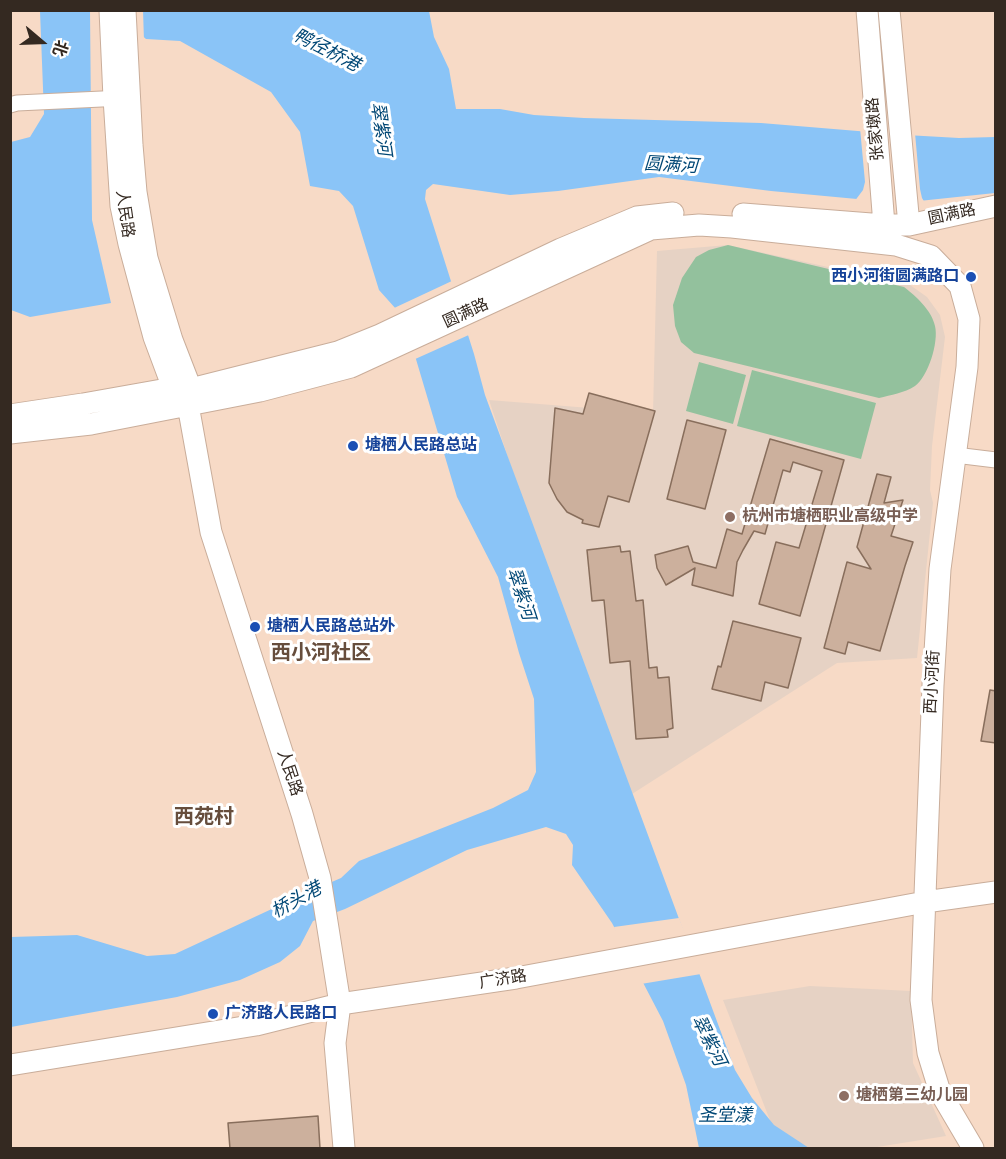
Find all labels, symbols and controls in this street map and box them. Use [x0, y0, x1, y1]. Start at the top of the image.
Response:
north arrow [12, 12, 72, 72]
water label: 鸭径桥港 [289, 25, 363, 77]
text: 北 [48, 37, 71, 59]
street label: 张家墩路 [864, 96, 888, 162]
water label: 翠紫河 [366, 101, 394, 157]
water label: 圆满河 [643, 154, 699, 178]
street label: 人民路 [111, 189, 137, 239]
street label: 圆满路 [927, 201, 977, 229]
place label: 西小河街圆满路口 [831, 267, 959, 287]
marker: 西小河街圆满路口 [964, 270, 978, 284]
street label: 圆满路 [440, 295, 492, 333]
place label: 塘栖人民路总站 [365, 436, 477, 456]
marker: 塘栖人民路总站 [346, 439, 360, 453]
place label: 杭州市塘栖职业高级中学 [742, 507, 918, 527]
marker: 杭州市塘栖职业高级中学 [723, 510, 737, 524]
water label: 翠紫河 [501, 565, 539, 623]
place label: 塘栖人民路总站外 [267, 617, 395, 637]
marker: 塘栖人民路总站外 [248, 620, 262, 634]
district label: 西小河社区 [271, 642, 371, 666]
street label: 西小河街 [922, 650, 944, 714]
street label: 人民路 [272, 747, 306, 799]
district label: 西苑村 [174, 806, 234, 830]
water label: 桥头港 [268, 878, 326, 924]
street label: 广济路 [478, 967, 528, 993]
place label: 广济路人民路口 [225, 1004, 337, 1024]
marker: 广济路人民路口 [206, 1007, 220, 1021]
water label: 翠紫河 [686, 1012, 730, 1070]
place label: 塘栖第三幼儿园 [856, 1086, 968, 1106]
marker: 塘栖第三幼儿园 [837, 1089, 851, 1103]
water label: 圣堂漾 [698, 1105, 752, 1127]

